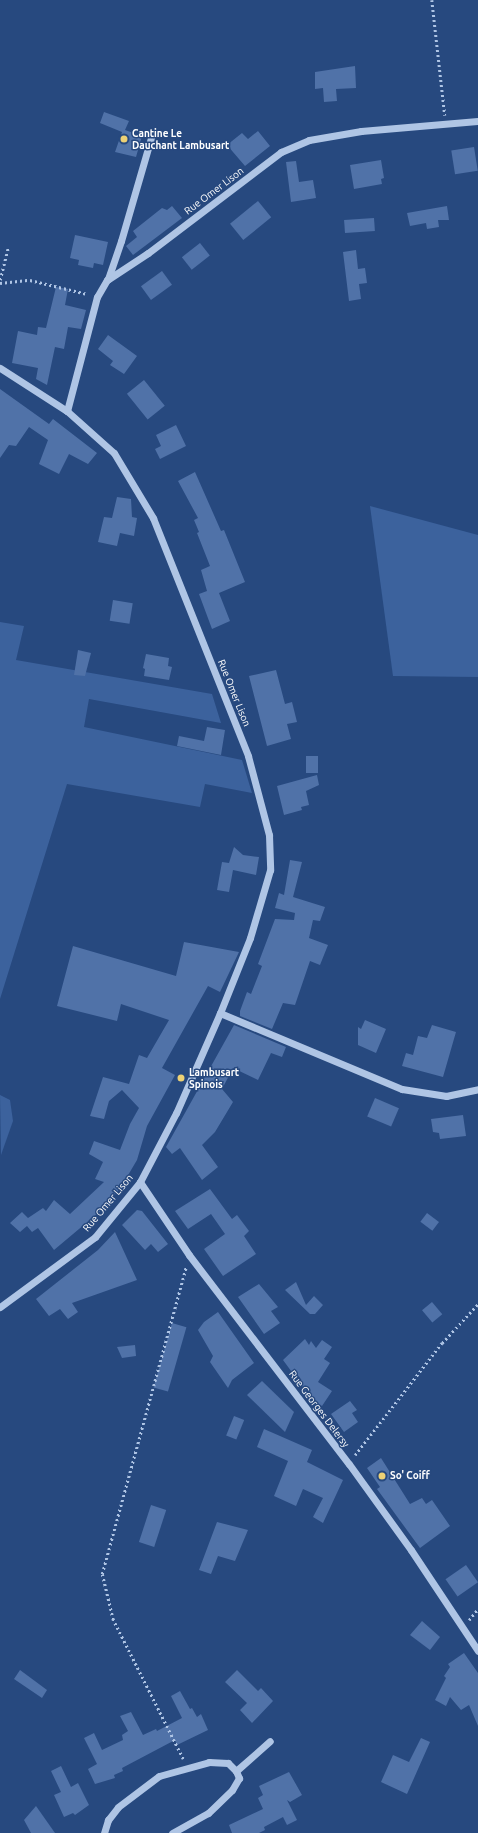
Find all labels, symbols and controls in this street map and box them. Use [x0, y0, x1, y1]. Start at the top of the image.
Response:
place label: Cantine Le Dauchant Lambusart [132, 127, 229, 150]
marker: Cantine Le Dauchant Lambusart [119, 134, 129, 144]
street label: Rue Omer Lison [182, 165, 246, 217]
street label: Rue Omer Lison [215, 658, 253, 728]
place label: Lambusart Spinois [189, 1066, 239, 1090]
marker: Lambusart Spinois [176, 1073, 186, 1083]
street label: Rue Omer Lison [81, 1172, 135, 1234]
street label: Rue Georges Delersy [286, 1368, 352, 1450]
place label: So' Coiff [390, 1470, 430, 1482]
marker: So' Coiff [377, 1471, 387, 1481]

